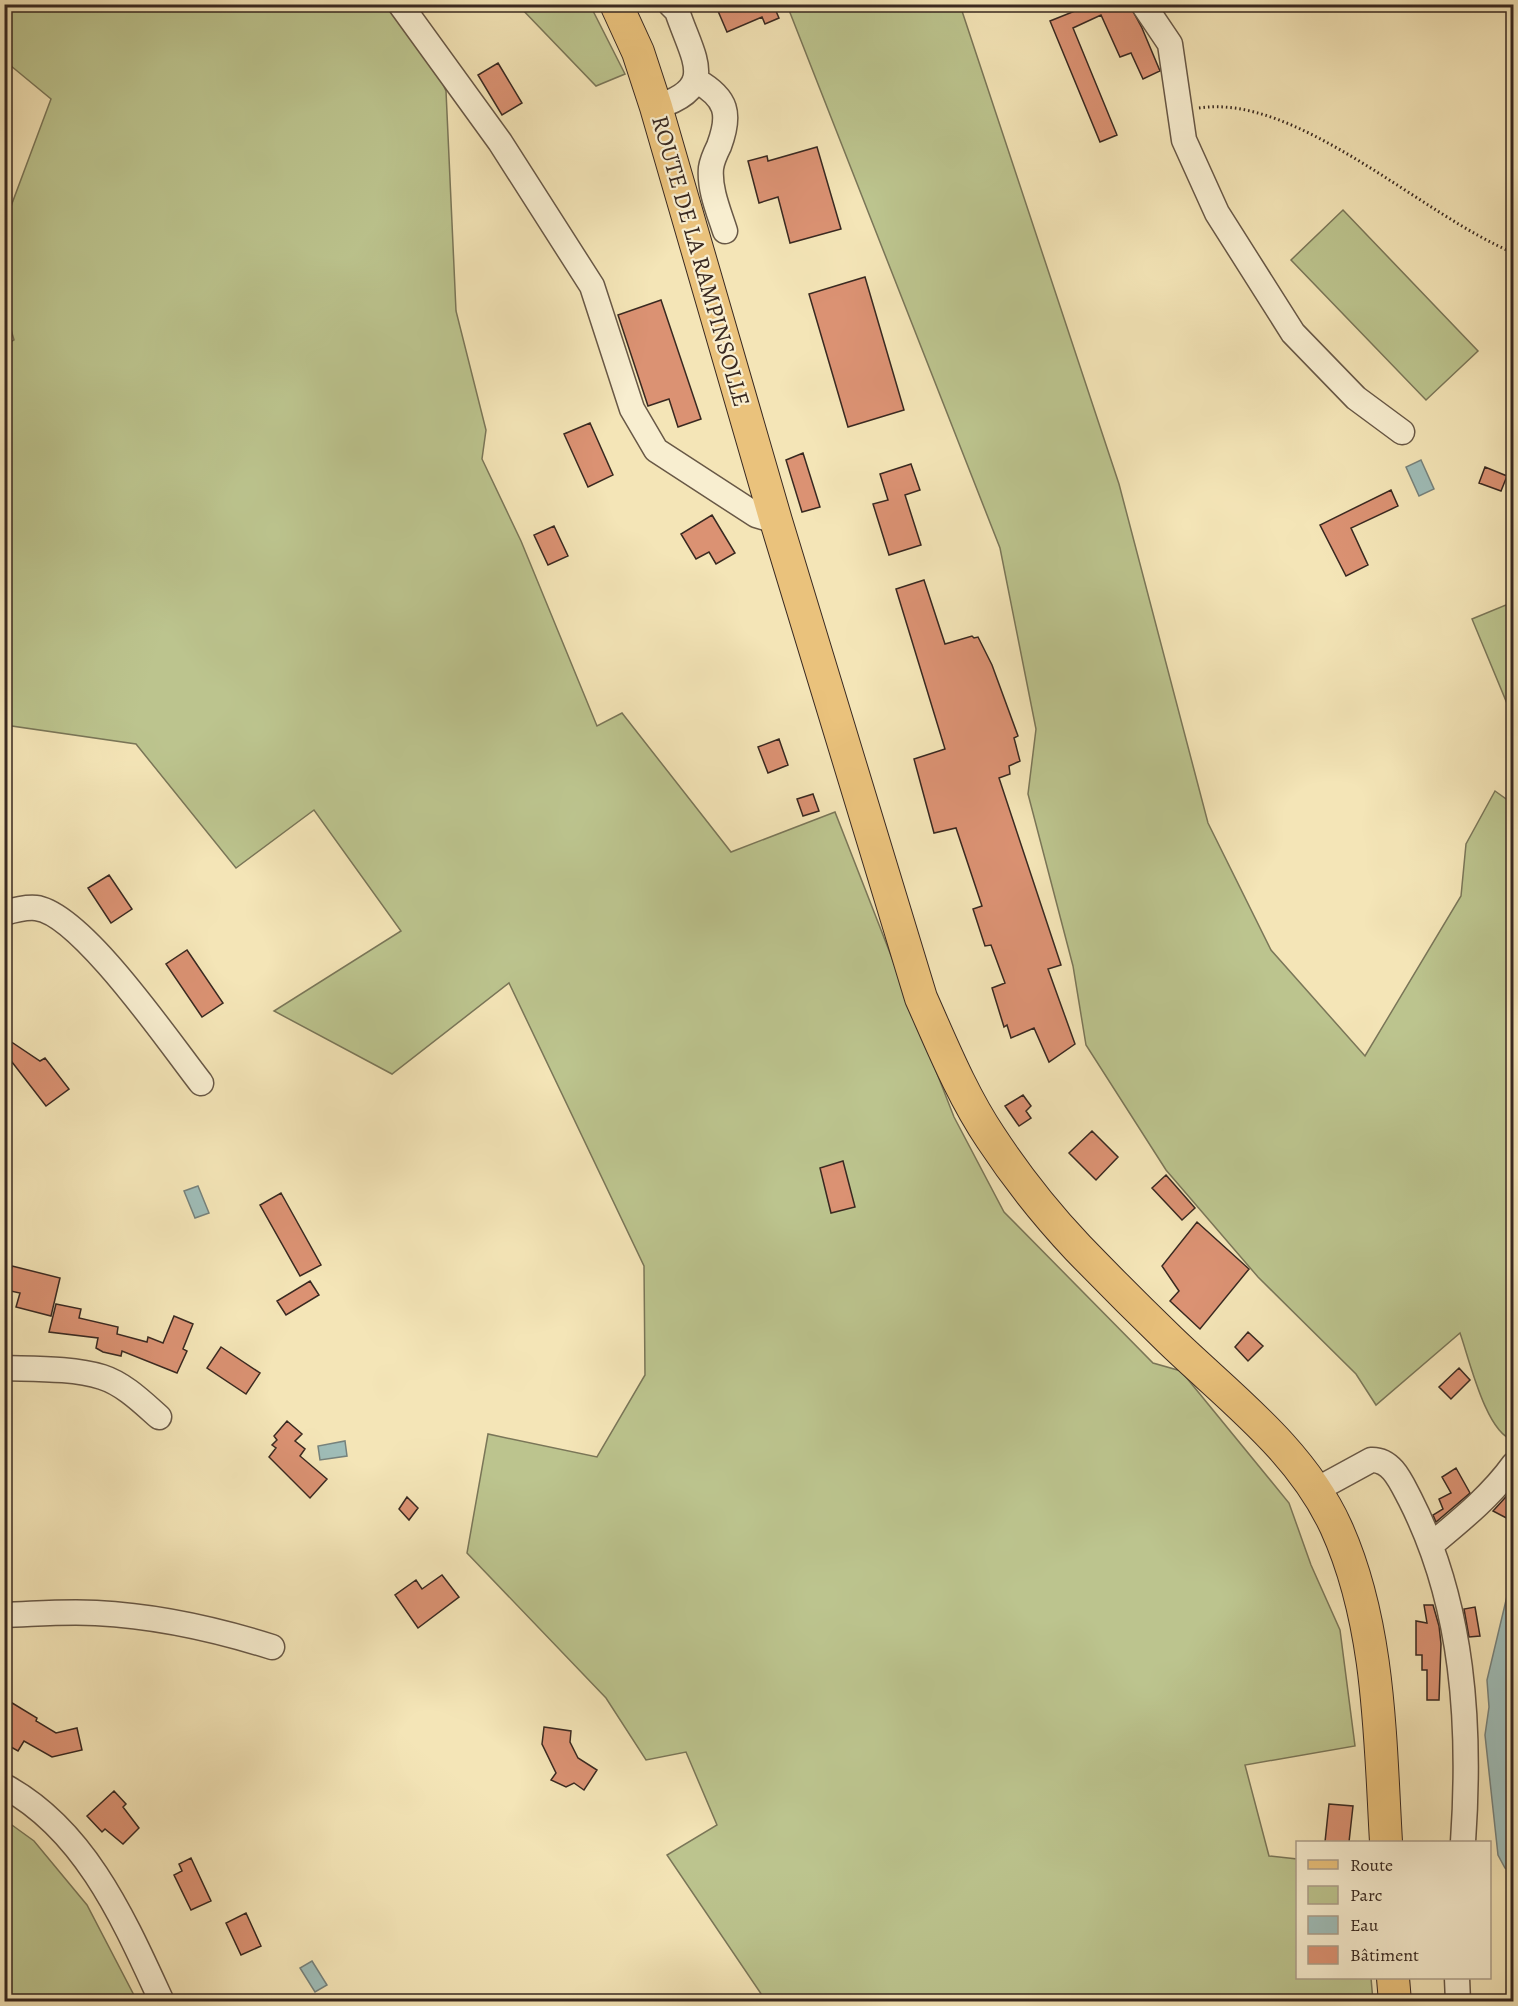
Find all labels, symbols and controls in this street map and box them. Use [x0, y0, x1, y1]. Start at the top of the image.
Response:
street label: ROUTE DE LA RAMPINSOLLE [644, 112, 758, 410]
legend [1296, 1841, 1491, 1979]
text: Route [1350, 1853, 1393, 1877]
text: Parc [1350, 1883, 1382, 1907]
text: Eau [1350, 1913, 1379, 1937]
text: Bâtiment [1350, 1943, 1419, 1967]

